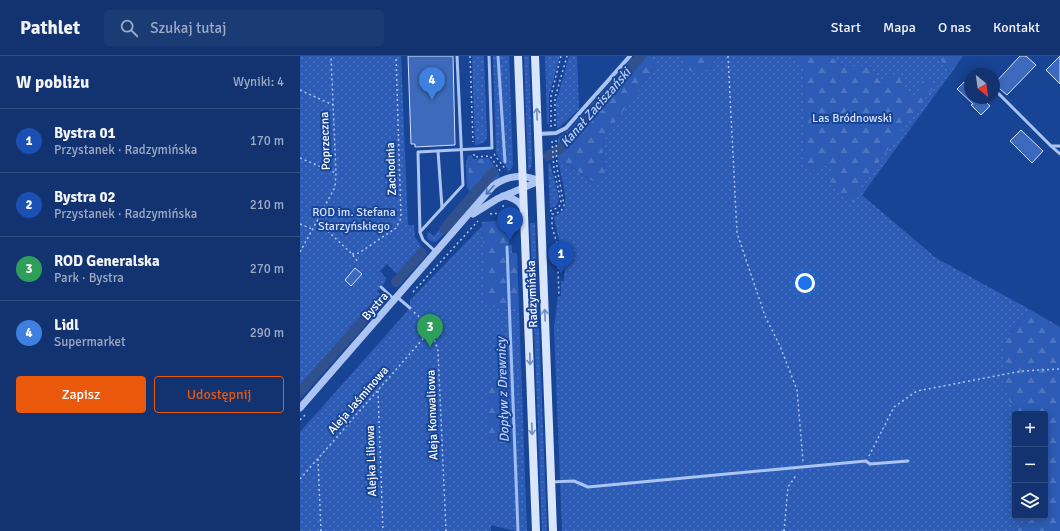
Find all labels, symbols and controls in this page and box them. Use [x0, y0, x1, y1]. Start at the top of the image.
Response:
search box [104, 10, 384, 46]
text: Pathlet [20, 16, 80, 40]
icon: search [118, 17, 140, 39]
text: Szukaj tutaj [150, 19, 226, 37]
text: Start [831, 19, 861, 36]
text: Mapa [883, 19, 916, 36]
text: O nas [938, 19, 971, 36]
text: Kontakt [993, 19, 1040, 36]
water label: Kanał Zaciszański [557, 64, 635, 150]
pin: 4 [419, 67, 445, 100]
north arrow [964, 68, 1000, 104]
text: W pobliżu [16, 72, 89, 93]
text: Wyniki: 4 [233, 74, 284, 90]
one-way arrow [533, 108, 541, 121]
park label: Las Bródnowski [812, 111, 892, 126]
street label: Poprzeczna [317, 112, 334, 170]
text: Bystra 01 [54, 124, 116, 142]
text: 1 [25, 133, 33, 149]
text: 170 m [250, 133, 284, 149]
text: Przystanek · Radzymińska [54, 142, 197, 158]
street label: Zachodnia [383, 142, 400, 196]
one-way arrow [485, 185, 495, 195]
text: Bystra 02 [54, 188, 116, 206]
text: 2 [25, 197, 33, 213]
text: 210 m [250, 197, 284, 213]
park label: ROD im. Stefana Starzyńskiego [312, 205, 396, 234]
text: Przystanek · Radzymińska [54, 206, 197, 222]
pin: 2 [497, 207, 523, 240]
pin: 1 [548, 241, 574, 274]
text: ROD Generalska [54, 252, 160, 270]
street label: Radzymińska [524, 260, 541, 328]
text: 3 [25, 261, 33, 277]
text: 270 m [250, 261, 284, 277]
text: Park · Bystra [54, 270, 124, 286]
your location [795, 273, 815, 293]
street label: Bystra [359, 289, 392, 324]
one-way arrow [541, 309, 549, 322]
pin: 3 [417, 314, 443, 347]
text: Lidl [54, 316, 79, 334]
text: 4 [25, 325, 33, 341]
text: 290 m [250, 325, 284, 341]
text: Supermarket [54, 334, 126, 350]
water label: Dopływ z Drewnicy [493, 335, 513, 443]
one-way arrow [526, 352, 534, 365]
street label: Aleja Jaśminowa [325, 363, 392, 437]
street label: Aleja Konwaliowa [423, 370, 442, 460]
button: Zapisz [16, 376, 146, 413]
button: Udostępnij [154, 376, 284, 413]
map controls [1012, 411, 1048, 519]
button: + [1012, 411, 1048, 447]
one-way arrow [529, 422, 536, 435]
street label: Alejka Liliowa [363, 425, 380, 497]
button: − [1012, 447, 1048, 483]
button: layers [1012, 483, 1048, 519]

